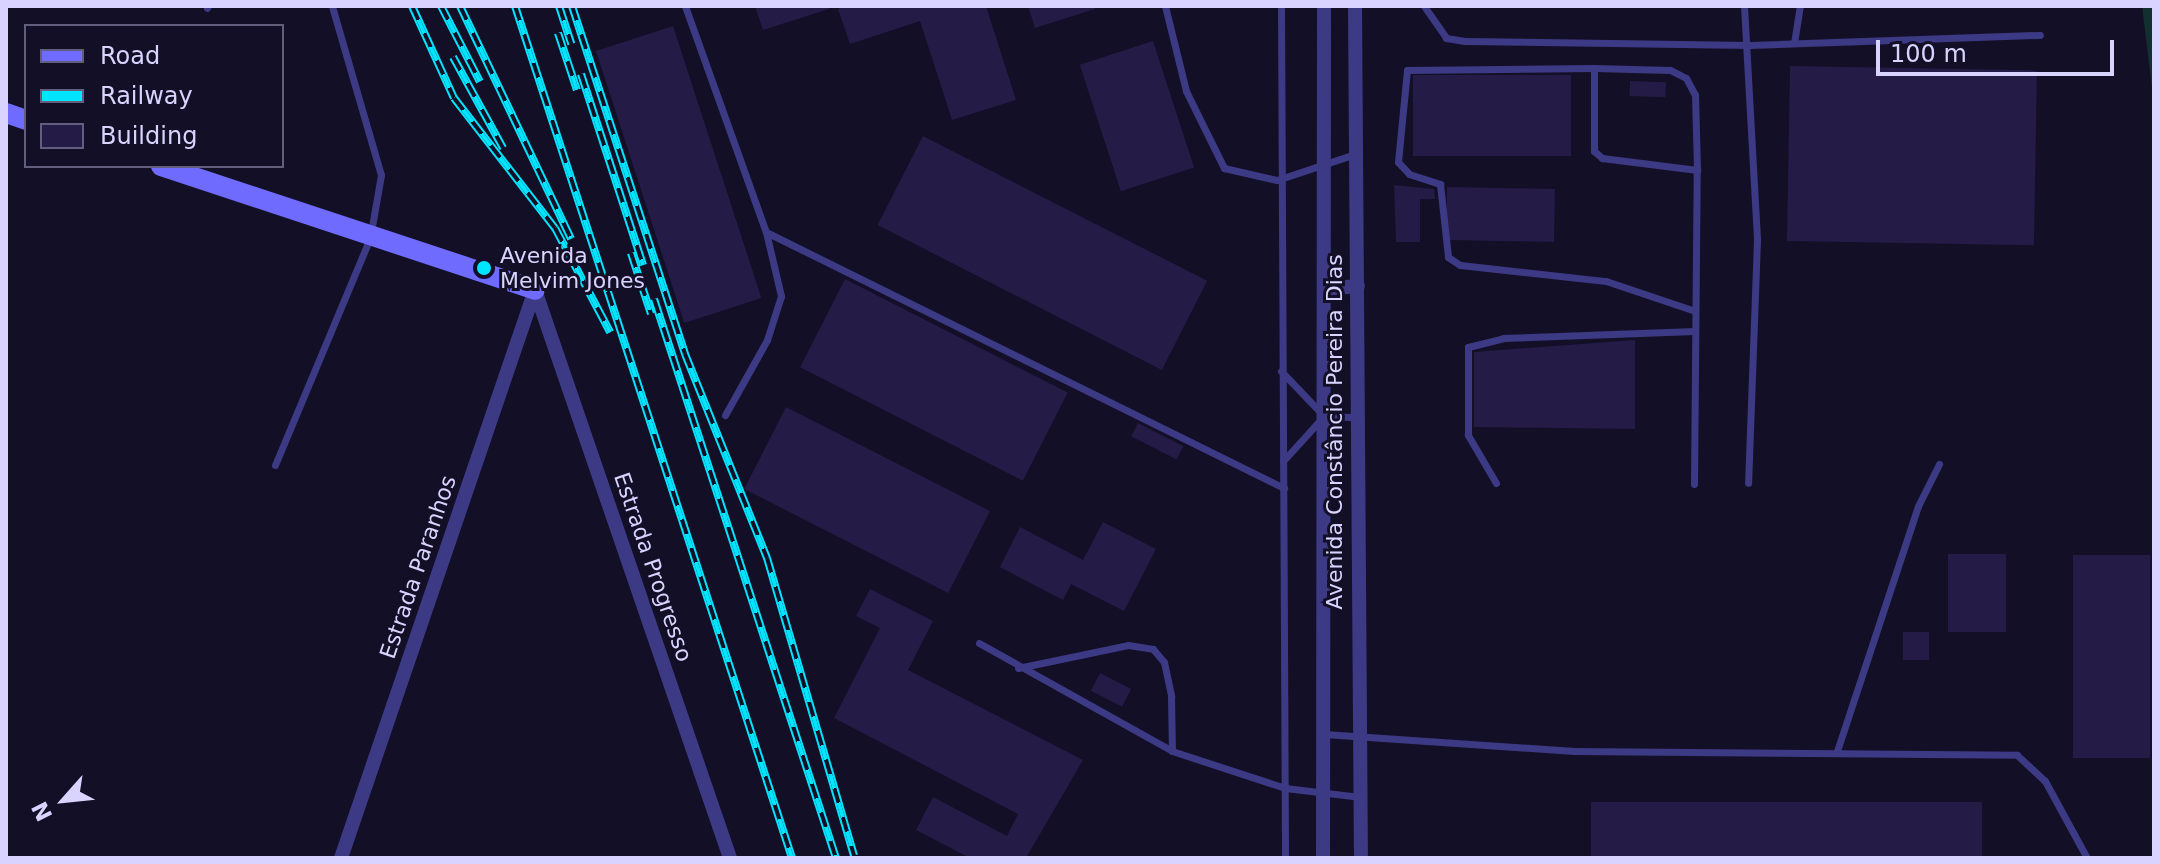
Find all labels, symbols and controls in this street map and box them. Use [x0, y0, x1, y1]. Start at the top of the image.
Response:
legend [24, 24, 284, 168]
scale bar [1880, 24, 2118, 74]
text: 100 m [1890, 40, 1967, 68]
text: Road [100, 42, 160, 70]
text: Railway [100, 82, 193, 110]
text: Building [100, 122, 197, 150]
place label: Avenida Melvim Jones [500, 242, 645, 294]
street label: Avenida Constâncio Pereira Dias [1322, 254, 1348, 610]
marker: Avenida Melvim Jones [475, 259, 493, 277]
street label: Estrada Progresso [608, 469, 698, 665]
street label: Estrada Paranhos [374, 472, 462, 662]
north arrow [24, 760, 104, 840]
text: N [27, 797, 57, 825]

